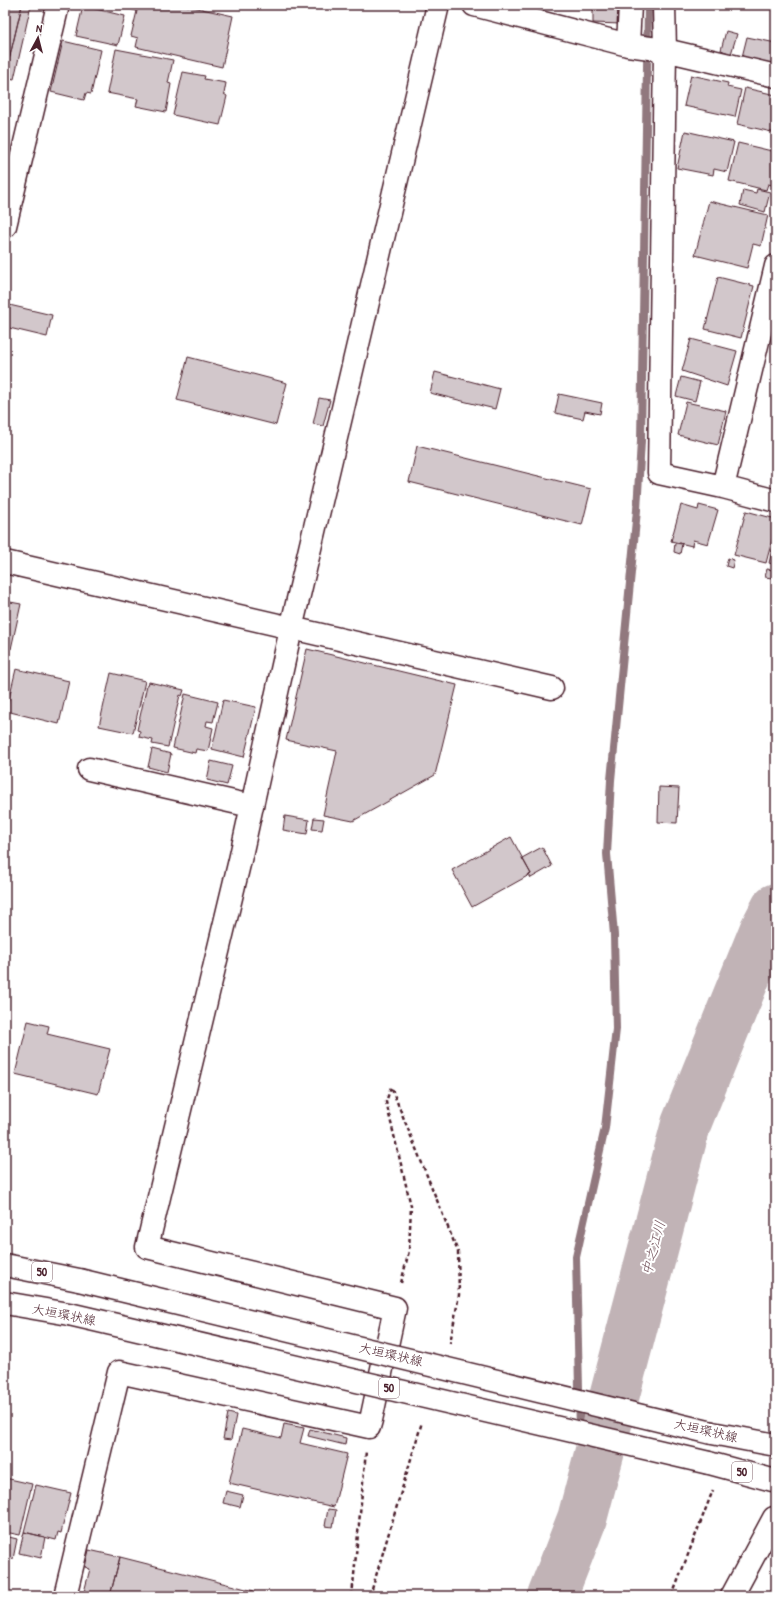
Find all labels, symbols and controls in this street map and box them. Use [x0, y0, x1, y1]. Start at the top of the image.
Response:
north arrow [18, 18, 58, 58]
text: N [35, 21, 43, 35]
water label: 中之江川 [636, 1218, 669, 1277]
road number: 50 [32, 1262, 52, 1282]
street label: 大垣環状線 [30, 1299, 99, 1329]
street label: 大垣環状線 [357, 1338, 426, 1370]
road number: 50 [379, 1378, 399, 1398]
street label: 大垣環状線 [672, 1414, 741, 1446]
road number: 50 [732, 1462, 752, 1482]

